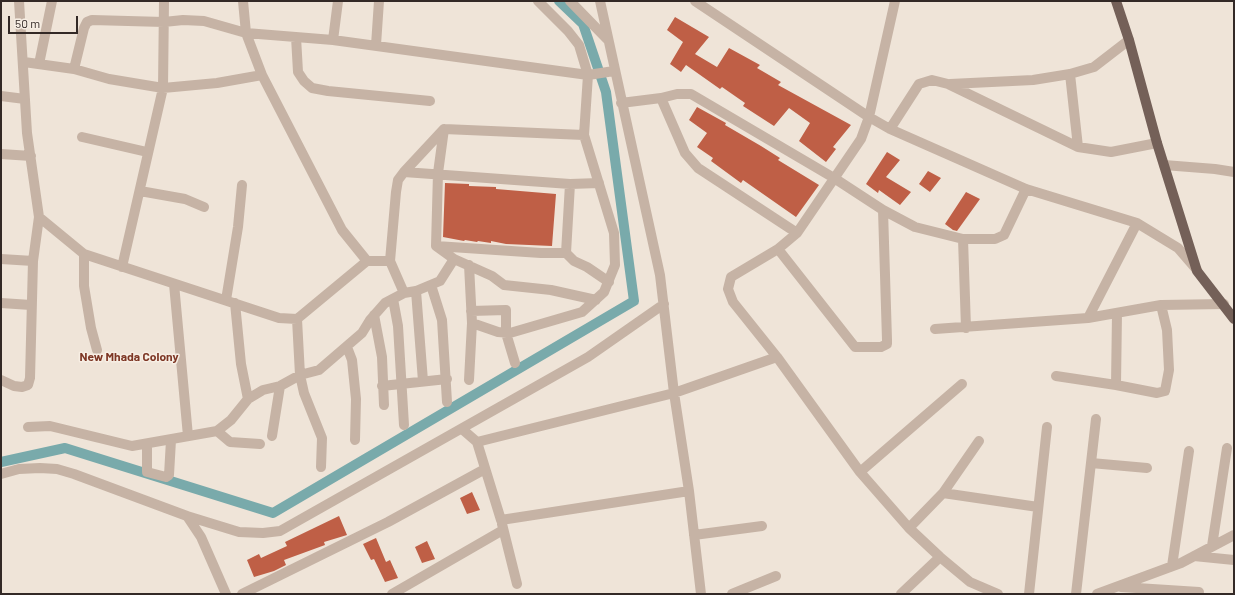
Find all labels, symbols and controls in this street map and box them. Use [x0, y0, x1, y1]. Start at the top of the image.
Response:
scale bar [10, 8, 80, 34]
text: 50 m [15, 16, 40, 30]
district label: New Mhada Colony [80, 350, 178, 364]

